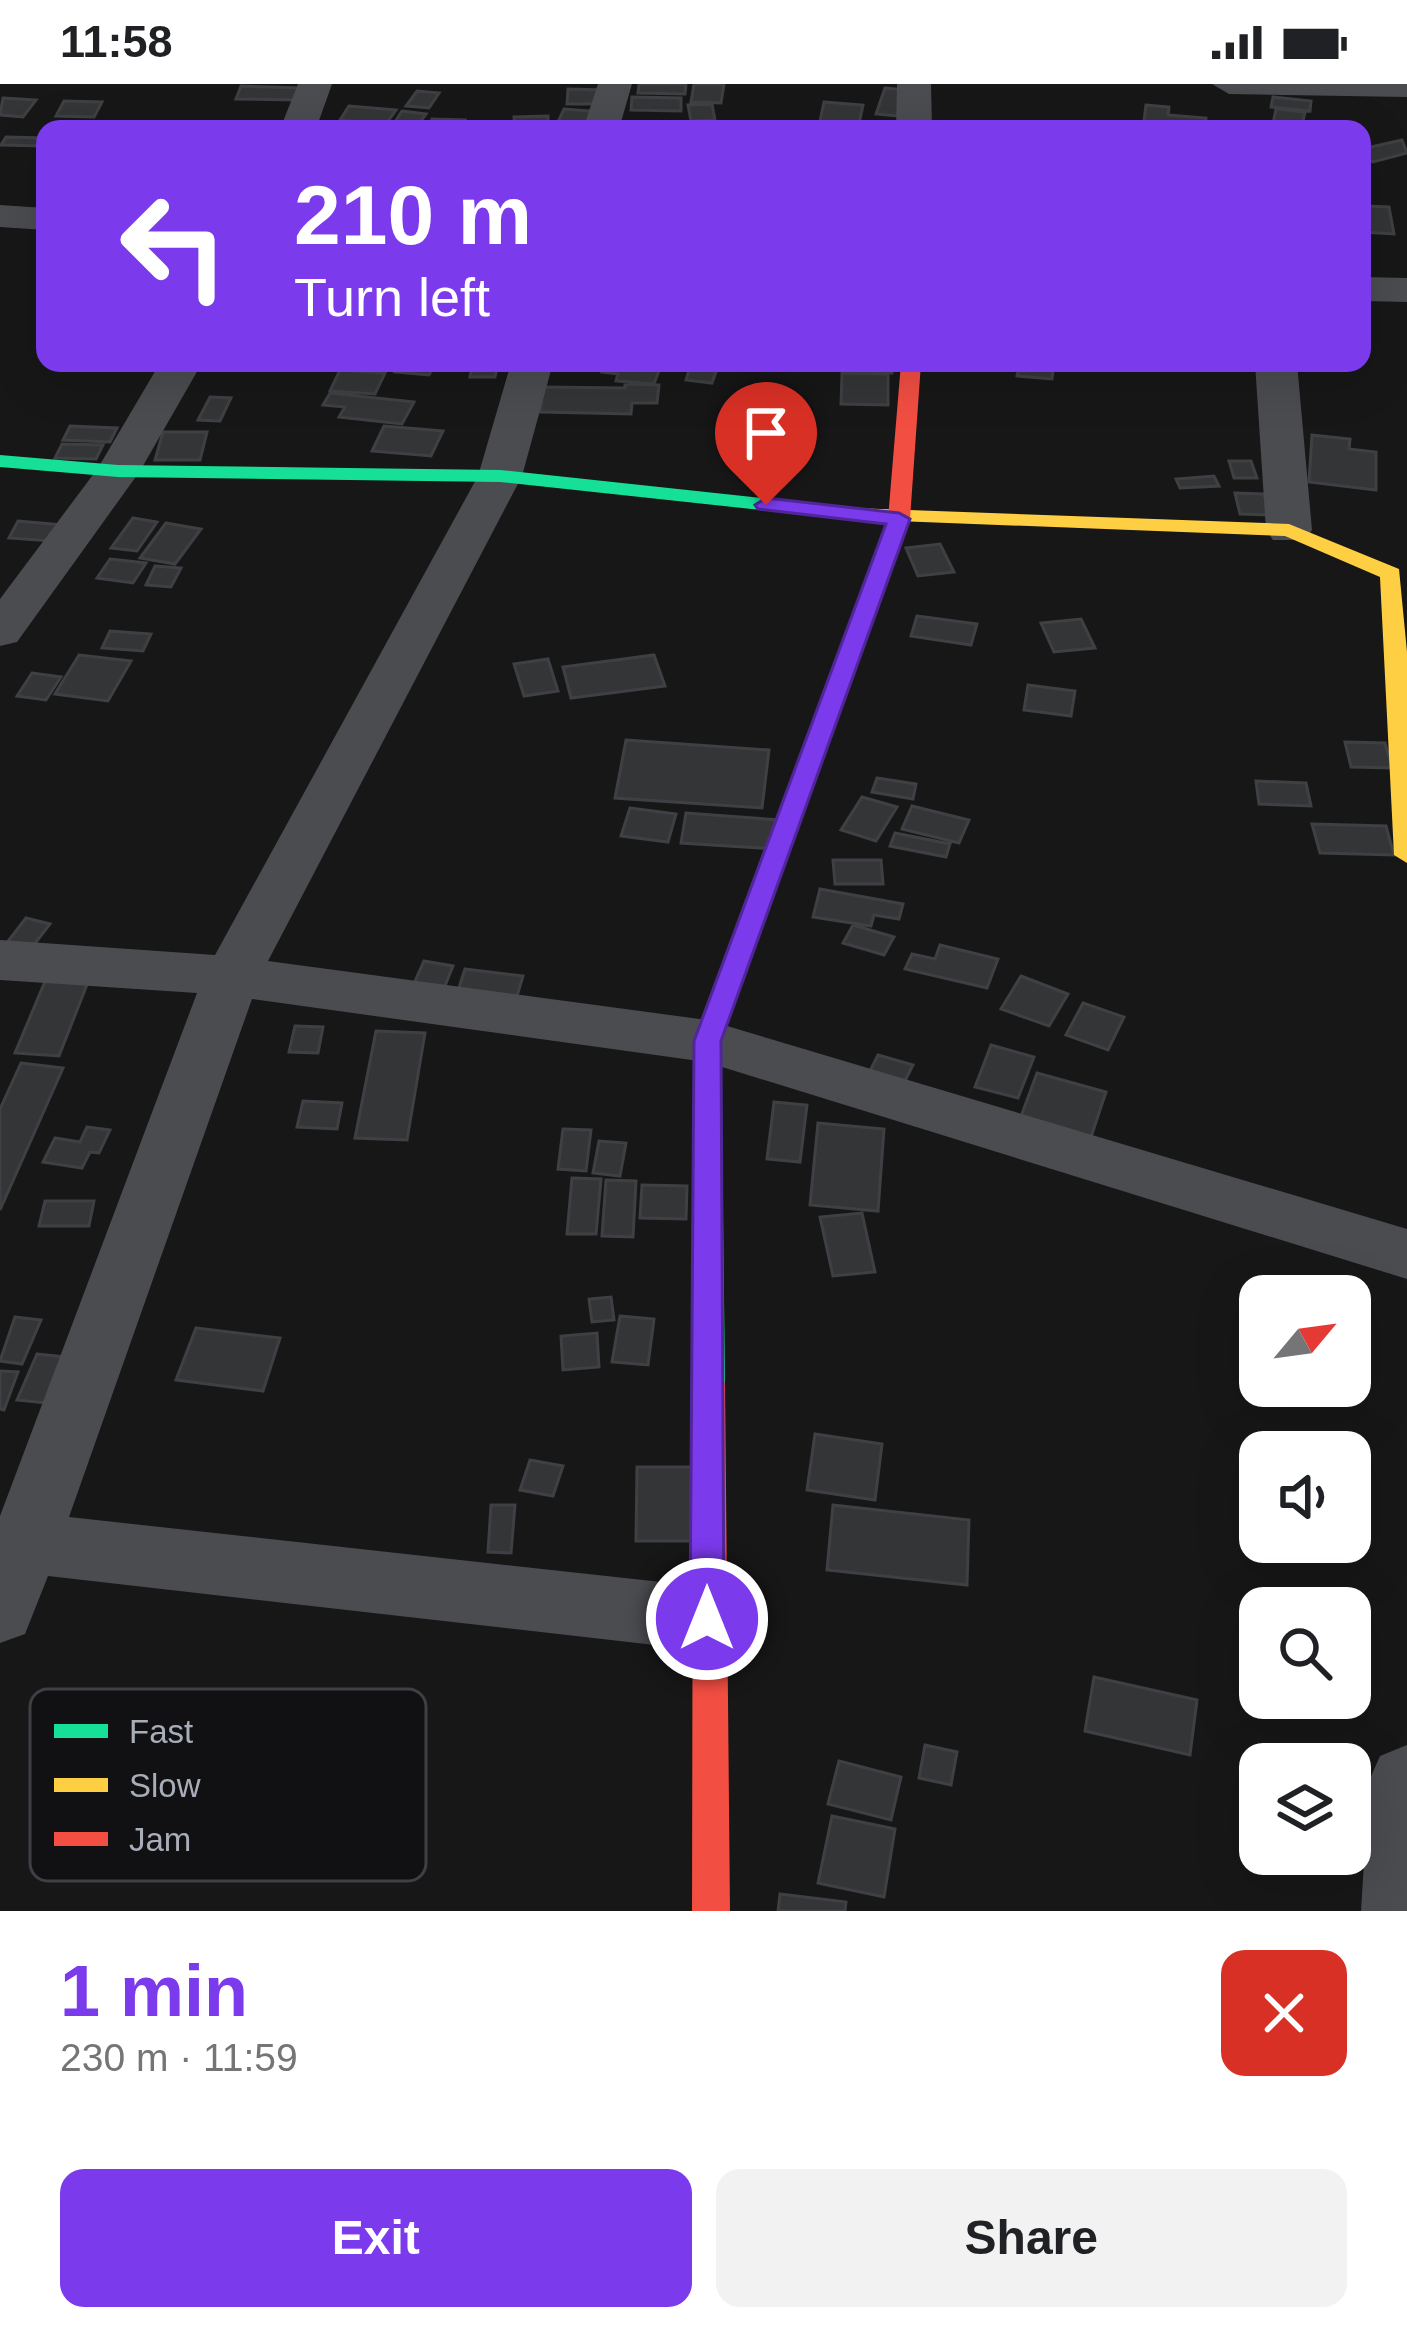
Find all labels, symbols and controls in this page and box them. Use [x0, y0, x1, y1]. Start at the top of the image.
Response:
text: 11:58 [60, 16, 173, 67]
icon: left [96, 168, 252, 324]
text: 210 m [294, 168, 532, 262]
text: Turn left [294, 267, 490, 327]
pin [715, 382, 817, 505]
icon: arrive [733, 400, 799, 466]
north arrow [1239, 1275, 1371, 1407]
map controls [1239, 1275, 1371, 1875]
button: sound [1239, 1431, 1371, 1563]
position arrow [644, 1556, 770, 1682]
button: search [1239, 1587, 1371, 1719]
legend [30, 1689, 426, 1881]
text: Fast [129, 1713, 193, 1750]
button: layers [1239, 1743, 1371, 1875]
text: Slow [129, 1767, 201, 1804]
text: Jam [129, 1821, 191, 1858]
button: close [1221, 1950, 1347, 2076]
text: 1 min [60, 1951, 248, 2031]
text: 230 m · 11:59 [60, 2036, 298, 2079]
button: Exit [60, 2169, 692, 2307]
button: Share [716, 2169, 1347, 2307]

